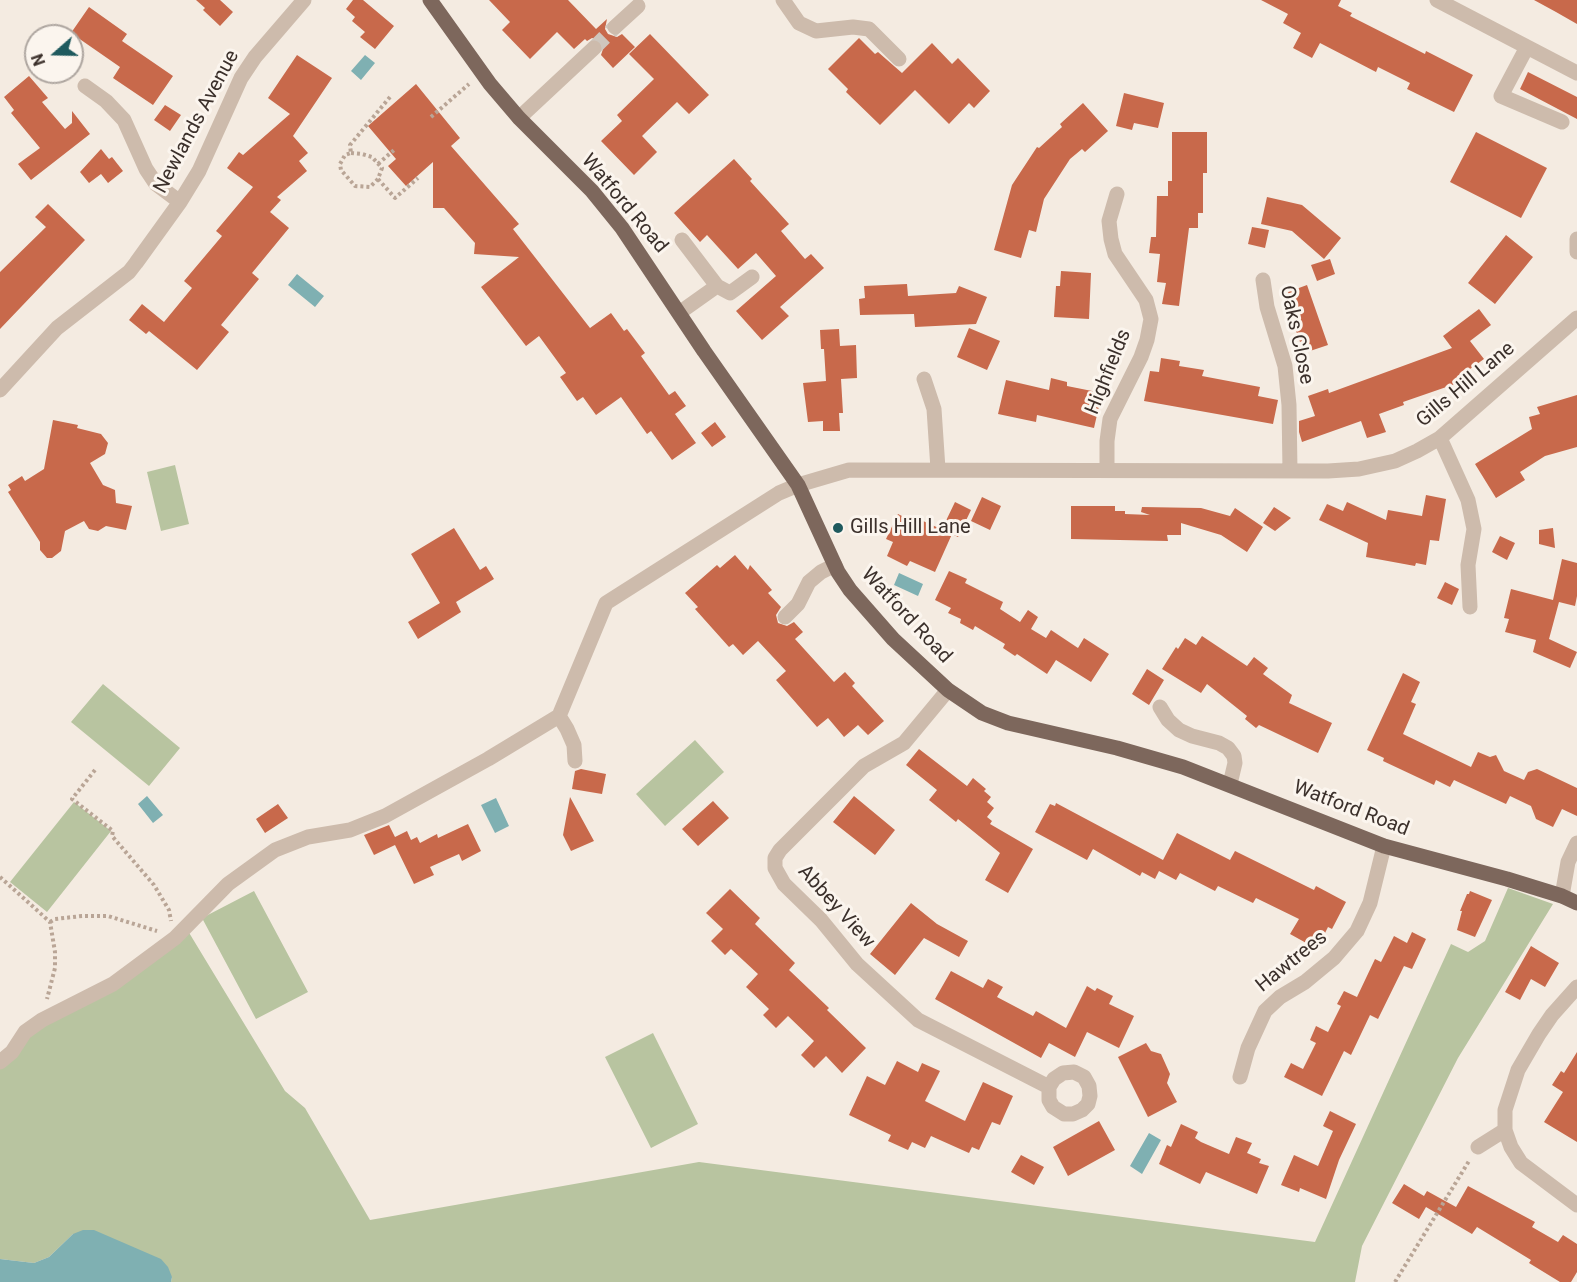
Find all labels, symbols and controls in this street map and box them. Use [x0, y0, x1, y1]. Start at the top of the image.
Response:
north arrow [24, 24, 84, 84]
street label: Newlands Avenue [149, 46, 245, 198]
text: N [28, 51, 49, 68]
street label: Watford Road [576, 150, 672, 258]
street label: Oaks Close [1274, 283, 1318, 387]
street label: Highfields [1081, 326, 1137, 418]
street label: Gills Hill Lane [1412, 337, 1520, 433]
place label: Gills Hill Lane [850, 516, 971, 540]
marker: Gills Hill Lane [831, 521, 845, 535]
street label: Watford Road [856, 563, 956, 669]
street label: Watford Road [1290, 776, 1412, 842]
street label: Abbey View [792, 860, 880, 954]
street label: Hawtrees [1251, 926, 1333, 998]

